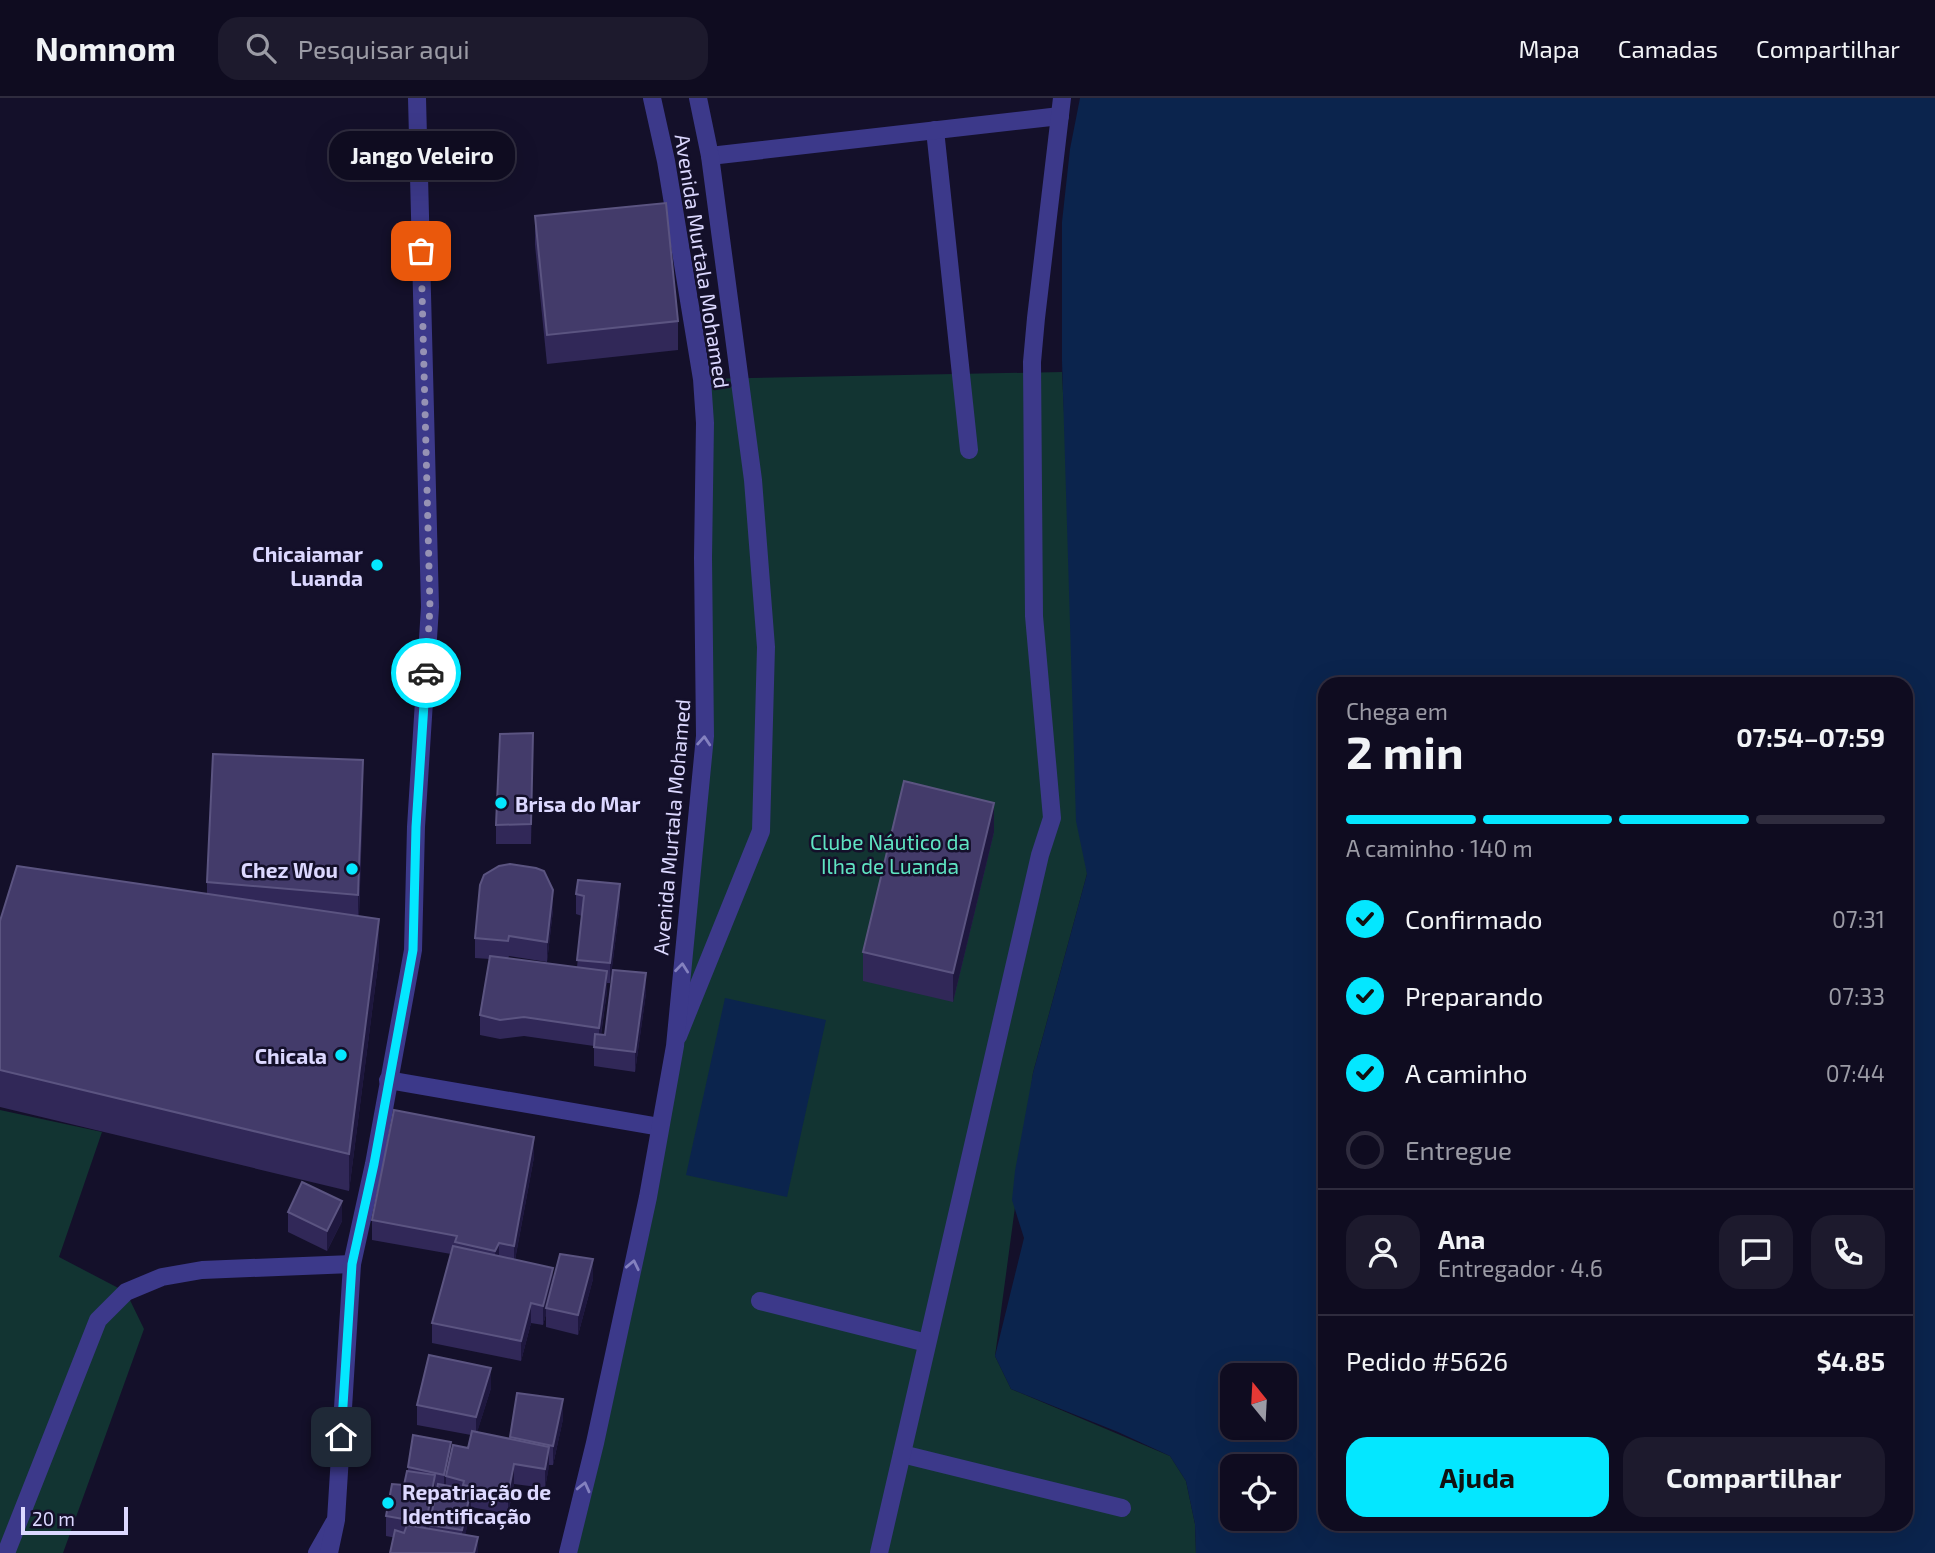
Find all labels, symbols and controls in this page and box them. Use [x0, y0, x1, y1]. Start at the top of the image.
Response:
search box [218, 17, 708, 80]
text: Nomnom [35, 28, 176, 68]
icon: search [242, 29, 280, 67]
text: Pesquisar aqui [298, 33, 470, 64]
text: Mapa [1518, 34, 1580, 63]
text: Camadas [1618, 34, 1718, 63]
text: Compartilhar [1756, 34, 1900, 63]
callout: Jango Veleiro [328, 132, 514, 181]
street label: Avenida Murtala Mohamed [671, 132, 735, 390]
text: Jango Veleiro [350, 141, 494, 169]
pin [391, 221, 451, 281]
icon: bag [402, 232, 440, 270]
place label: Chicaiamar Luanda [252, 541, 363, 590]
marker: Chicaiamar Luanda [369, 557, 385, 573]
courier [391, 638, 461, 708]
icon: car [407, 654, 445, 692]
text: Chega em [1346, 697, 1448, 725]
street label: Avenida Murtala Mohamed [647, 698, 695, 956]
text: 07:54–07:59 [1736, 721, 1885, 752]
text: 2 min [1346, 723, 1464, 778]
one-way arrow [696, 736, 711, 747]
place label: Brisa do Mar [515, 791, 641, 816]
marker: Brisa do Mar [493, 795, 509, 811]
park label: Clube Náutico da Ilha de Luanda [810, 829, 970, 878]
text: A caminho · 140 m [1346, 834, 1533, 862]
place label: Chez Wou [241, 857, 338, 882]
marker: Chez Wou [344, 861, 360, 877]
icon: check [1346, 900, 1384, 938]
text: Confirmado [1405, 903, 1543, 934]
text: 07:31 [1832, 905, 1885, 933]
one-way arrow [674, 962, 689, 973]
icon: check [1346, 977, 1384, 1015]
text: Preparando [1405, 980, 1543, 1011]
text: 07:33 [1828, 982, 1885, 1010]
place label: Chicala [255, 1043, 327, 1068]
marker: Chicala [333, 1047, 349, 1063]
icon: check [1346, 1054, 1384, 1092]
text: A caminho [1405, 1057, 1528, 1088]
text: 07:44 [1826, 1059, 1885, 1087]
text: Entregue [1405, 1134, 1512, 1165]
button: person [1346, 1215, 1420, 1289]
button: chat [1719, 1215, 1793, 1289]
button: phone [1811, 1215, 1885, 1289]
text: Ana [1438, 1223, 1485, 1254]
text: Entregador · 4.6 [1438, 1254, 1603, 1282]
one-way arrow [625, 1259, 640, 1271]
text: Pedido #5626 [1346, 1345, 1508, 1376]
text: $4.85 [1816, 1345, 1885, 1376]
north arrow [1220, 1363, 1297, 1440]
map controls [1220, 1363, 1297, 1531]
pin [311, 1407, 371, 1467]
icon: home [322, 1418, 360, 1456]
button: Ajuda [1346, 1437, 1609, 1517]
button: Compartilhar [1623, 1437, 1885, 1517]
button: locate [1220, 1454, 1297, 1531]
place label: Repatriação de Identificação [402, 1479, 551, 1530]
one-way arrow [576, 1481, 590, 1493]
marker: Repatriação de Identificação [380, 1495, 396, 1511]
scale bar [21, 1504, 128, 1536]
text: 20 m [32, 1507, 75, 1530]

